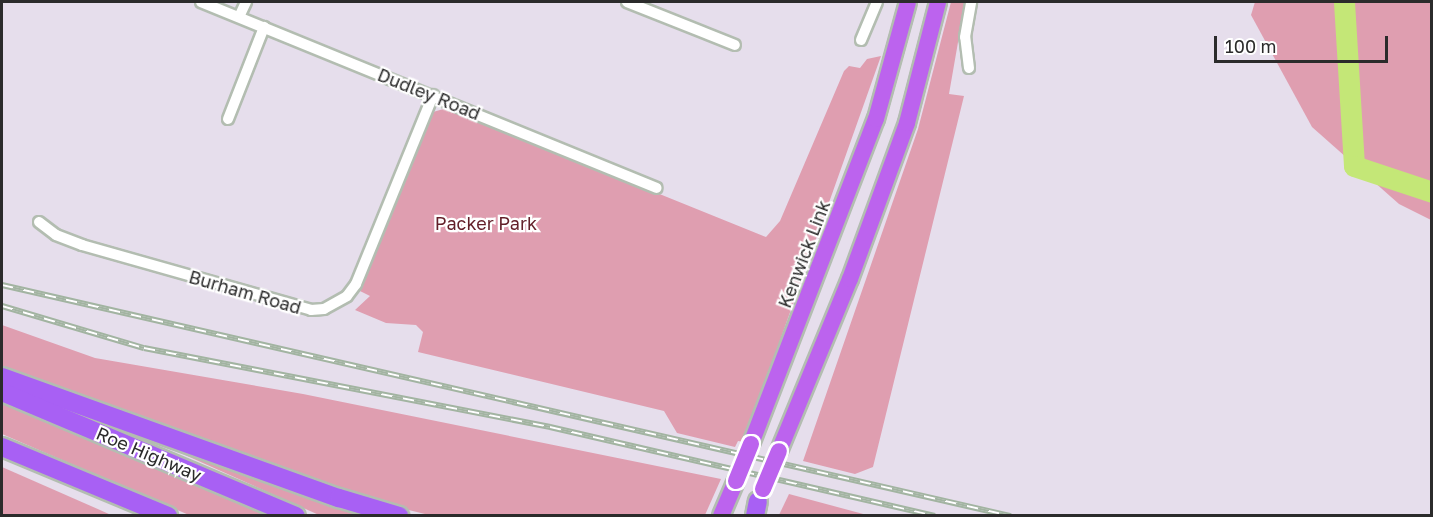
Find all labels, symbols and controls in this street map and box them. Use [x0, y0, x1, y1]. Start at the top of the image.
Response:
scale bar [1217, 24, 1391, 62]
text: 100 m [1225, 35, 1276, 57]
street label: Dudley Road [374, 64, 484, 124]
street label: Kenwick Link [774, 197, 834, 311]
park label: Packer Park [435, 212, 537, 234]
street label: Burham Road [186, 266, 304, 318]
street label: Roe Highway [93, 422, 205, 486]

